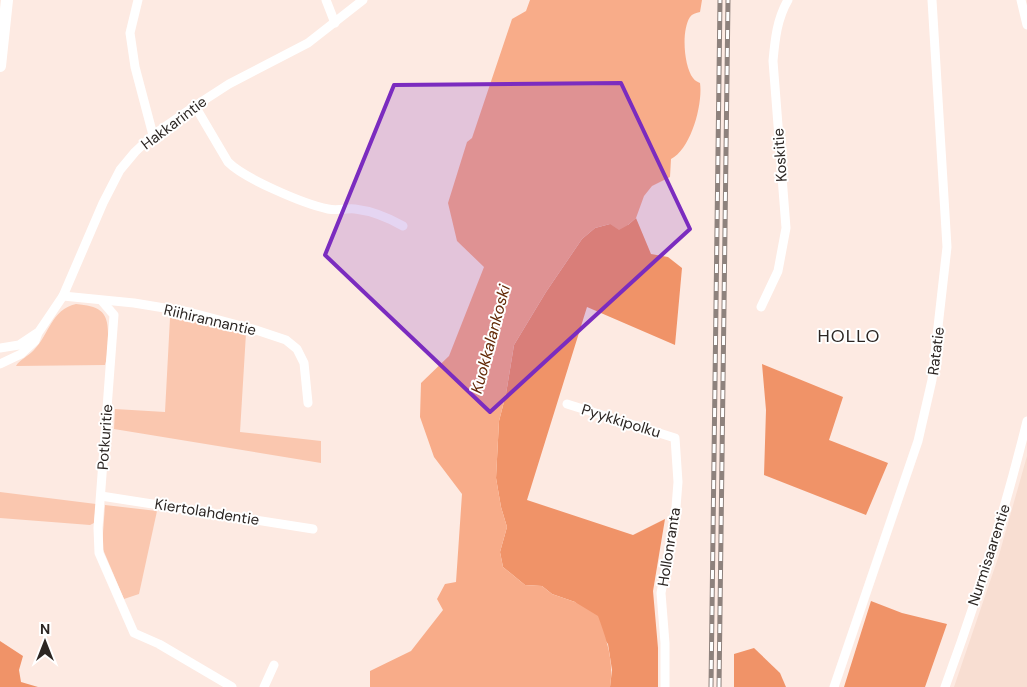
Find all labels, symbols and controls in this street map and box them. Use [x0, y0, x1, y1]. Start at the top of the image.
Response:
street label: Hakkarintie [137, 92, 211, 154]
street label: Koskitie [768, 127, 792, 183]
water label: Kuokkalankoski [466, 281, 515, 396]
street label: Riihirannantie [162, 300, 258, 340]
district label: HOLLO [818, 324, 880, 348]
street label: Ratatie [923, 326, 949, 376]
street label: Pyykkipolku [579, 399, 663, 443]
street label: Potkuritie [93, 403, 117, 471]
street label: Kiertolahdentie [153, 494, 261, 530]
street label: Nurmisaarentie [963, 502, 1015, 608]
street label: Hollonranta [653, 506, 685, 588]
north arrow [20, 617, 70, 667]
text: N [40, 620, 50, 638]

